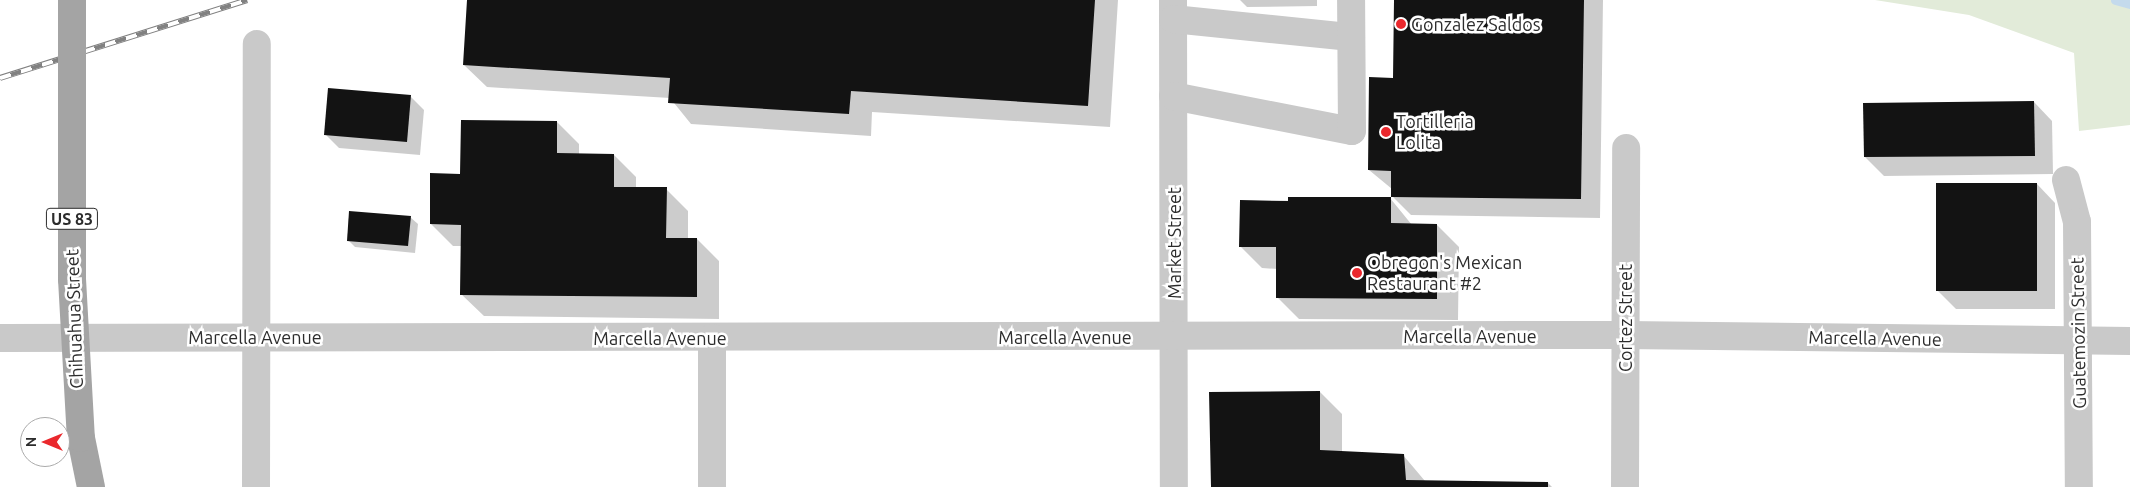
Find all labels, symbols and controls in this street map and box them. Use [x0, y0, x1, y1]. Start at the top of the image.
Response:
place label: Gonzalez Saldos [1411, 13, 1541, 35]
marker: Gonzalez Saldos [1395, 18, 1407, 30]
place label: Tortilleria Lolita [1396, 111, 1474, 154]
marker: Tortilleria Lolita [1380, 126, 1392, 138]
street label: Market Street [1163, 187, 1185, 299]
road number: US 83 [46, 205, 98, 232]
street label: Chihuahua Street [61, 249, 87, 389]
place label: Obregon's Mexican Restaurant #2 [1367, 252, 1522, 294]
street label: Guatemozin Street [2066, 257, 2090, 409]
street label: Cortez Street [1614, 264, 1636, 372]
marker: Obregon's Mexican Restaurant #2 [1351, 267, 1363, 279]
street label: Marcella Avenue [1403, 325, 1537, 347]
street label: Marcella Avenue [188, 326, 322, 348]
street label: Marcella Avenue [998, 326, 1132, 348]
street label: Marcella Avenue [1808, 326, 1942, 350]
street label: Marcella Avenue [593, 327, 727, 349]
north arrow [20, 417, 70, 467]
text: N [23, 437, 39, 447]

